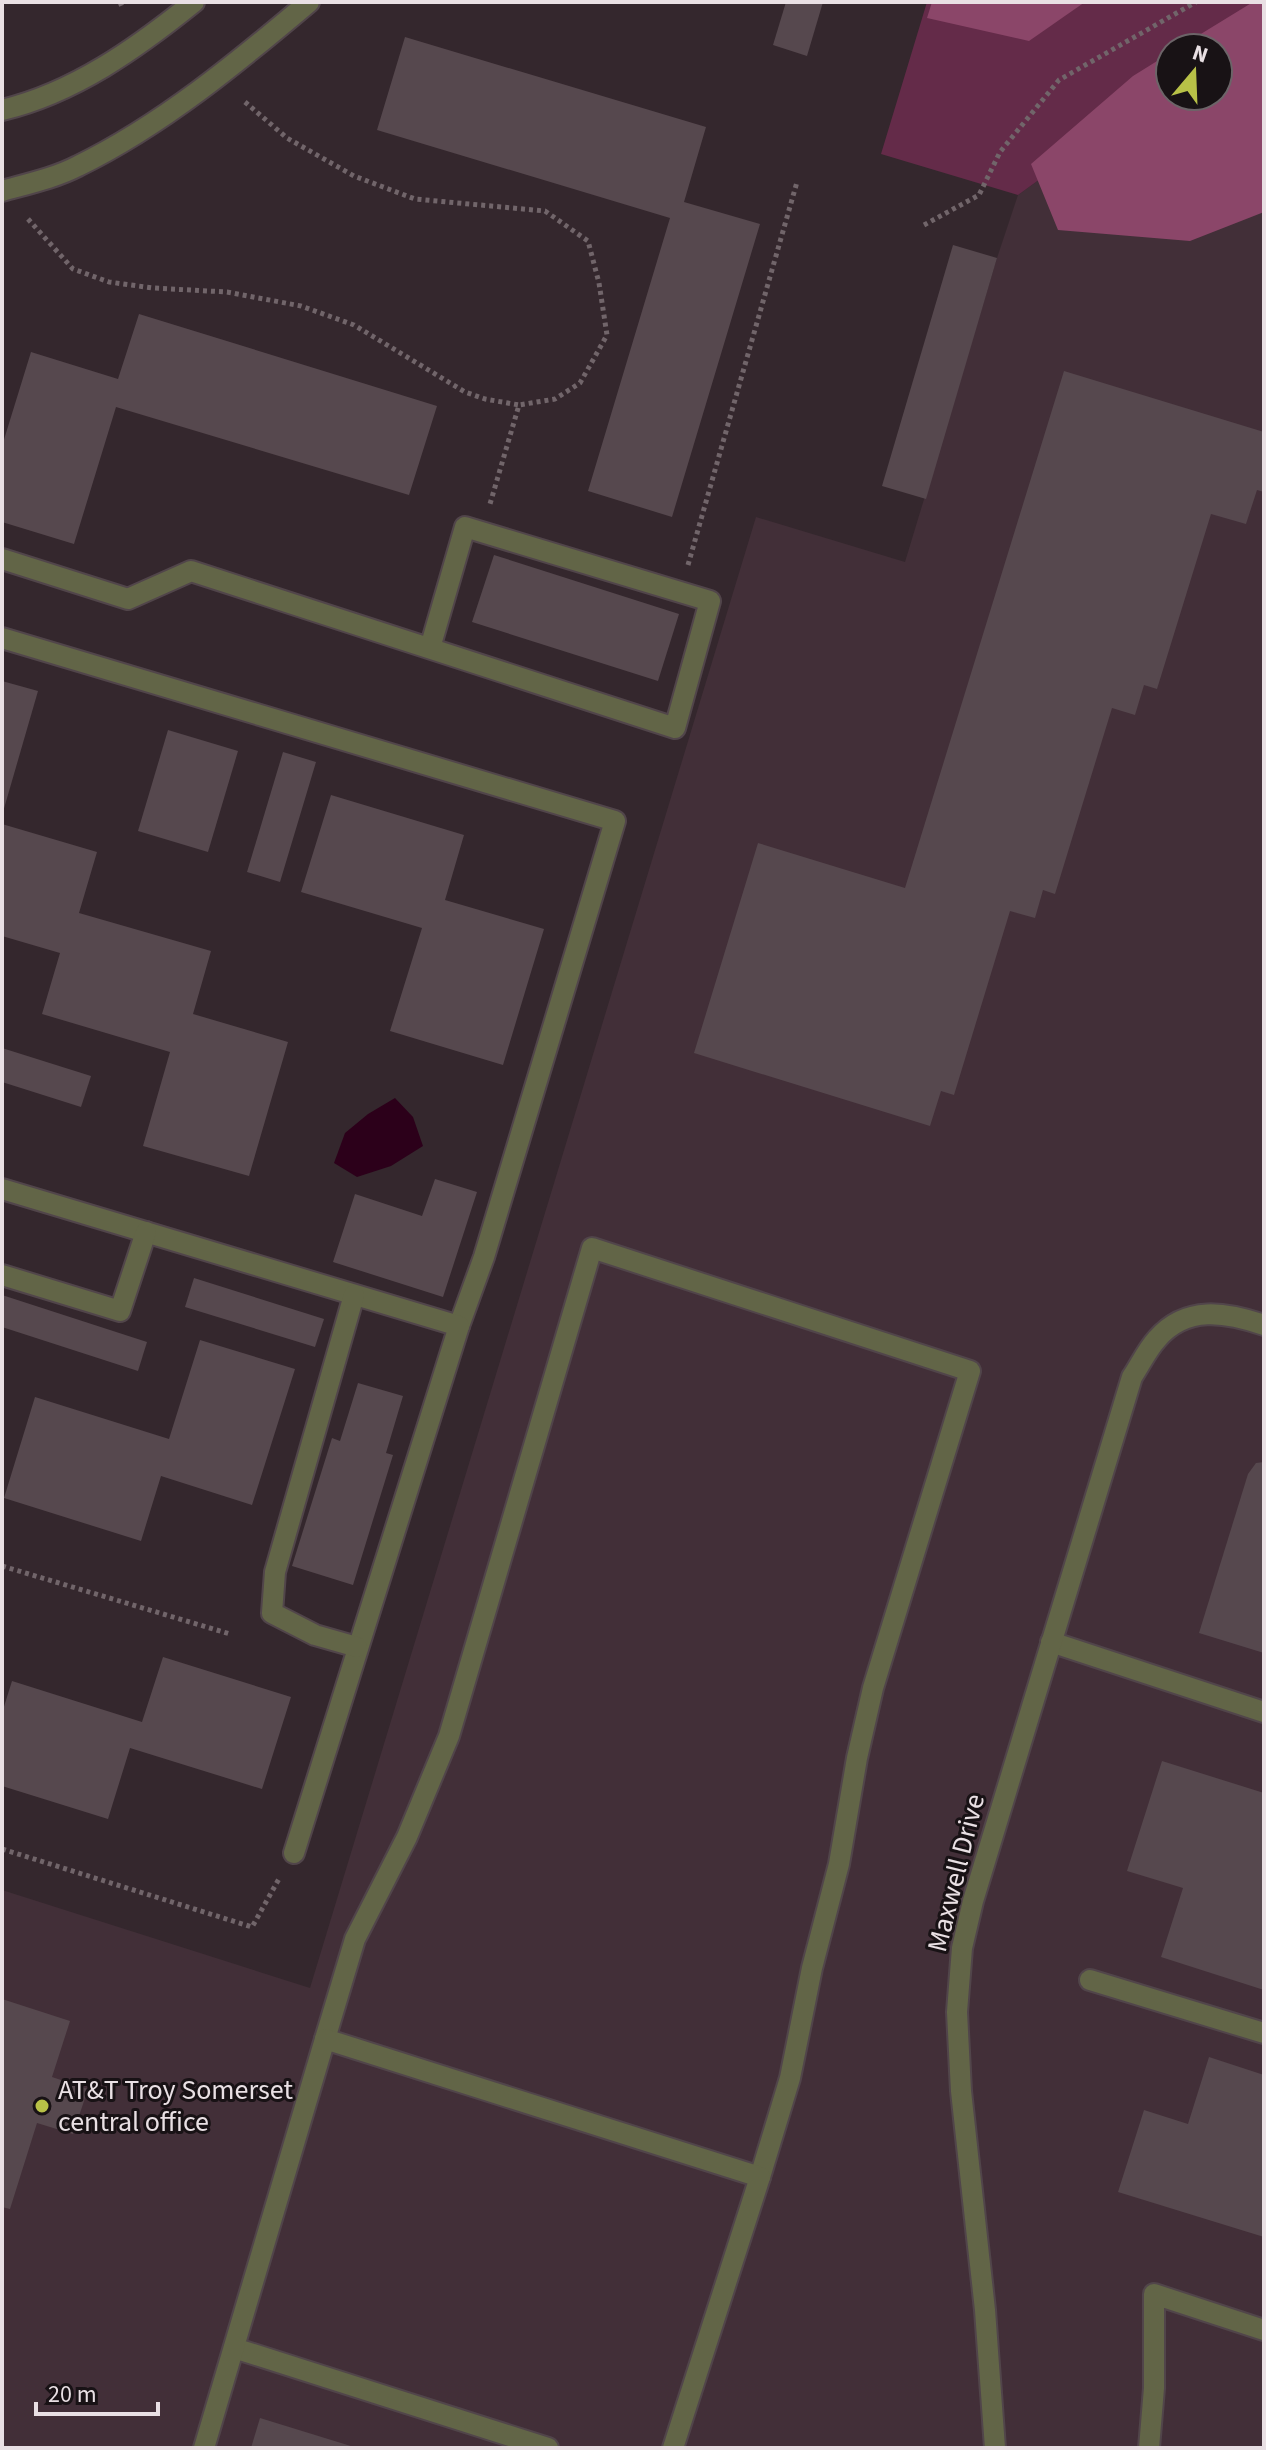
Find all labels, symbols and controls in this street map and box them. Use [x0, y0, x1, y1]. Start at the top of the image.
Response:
north arrow [1154, 32, 1234, 112]
text: N [1188, 37, 1212, 72]
street label: Maxwell Drive [917, 1790, 995, 1956]
place label: AT&T Troy Somerset central office [58, 2070, 293, 2142]
marker: AT&T Troy Somerset central office [33, 2097, 51, 2115]
scale bar [36, 2366, 158, 2416]
text: 20 m [48, 2377, 97, 2412]

